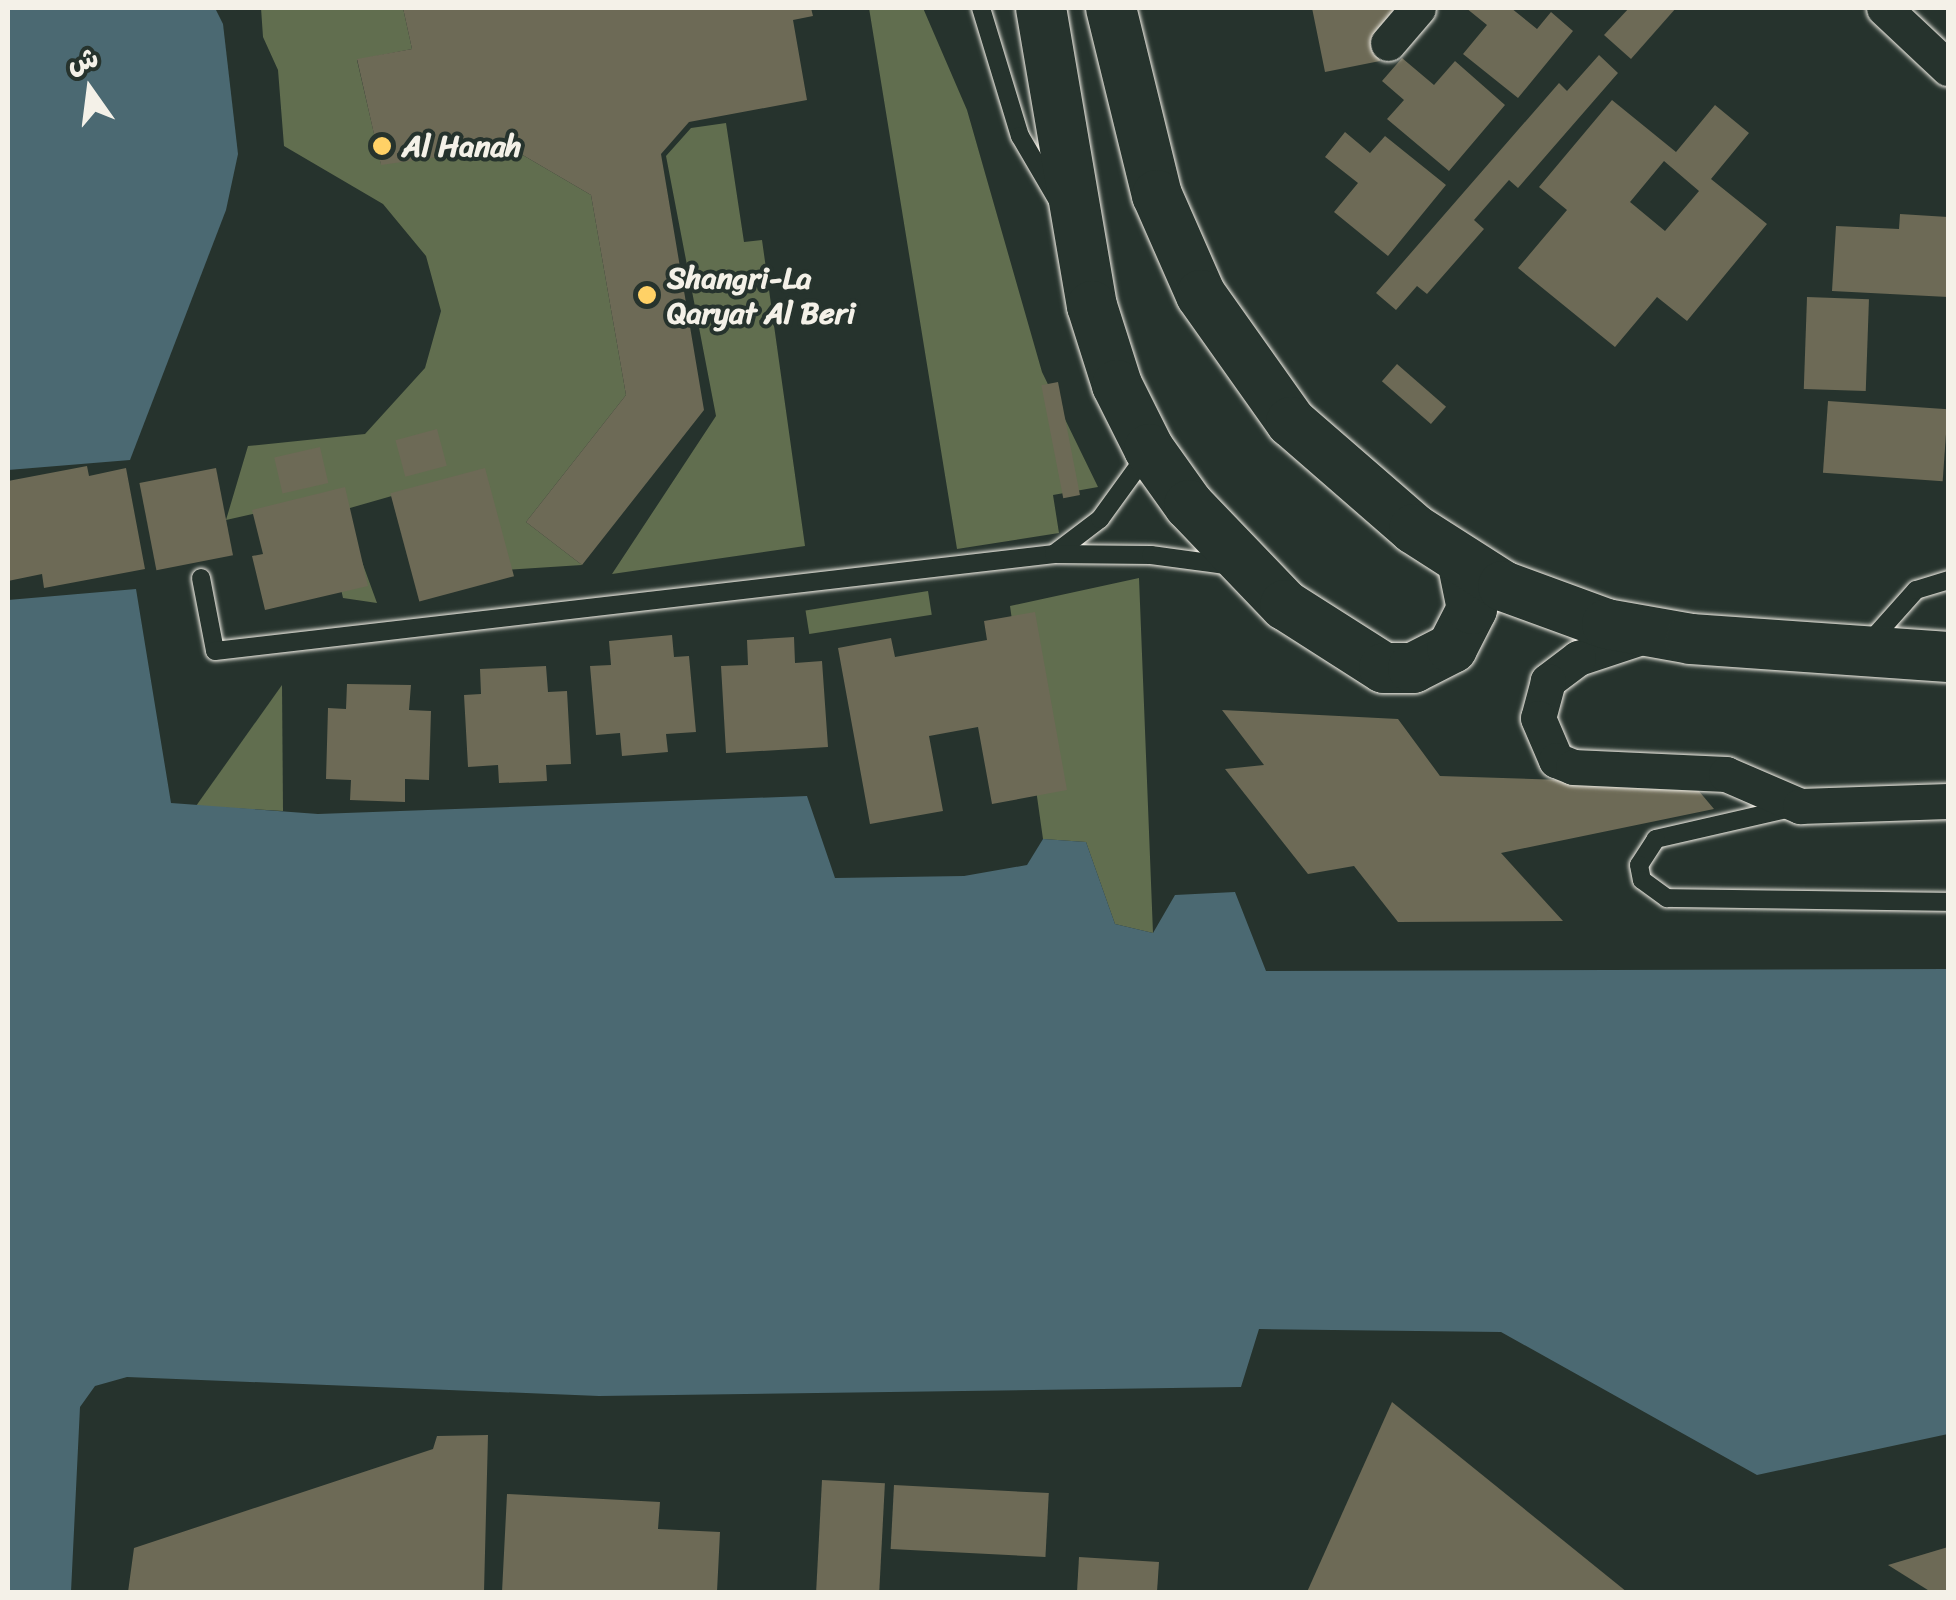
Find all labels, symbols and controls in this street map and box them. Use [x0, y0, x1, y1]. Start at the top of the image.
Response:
text: ش [62, 33, 103, 88]
north arrow [40, 40, 140, 140]
place label: Al Hanah [402, 128, 521, 164]
marker: Al Hanah [371, 135, 393, 157]
place label: Shangri-La Qaryat Al Beri [667, 260, 855, 330]
marker: Shangri-La Qaryat Al Beri [636, 284, 658, 306]

